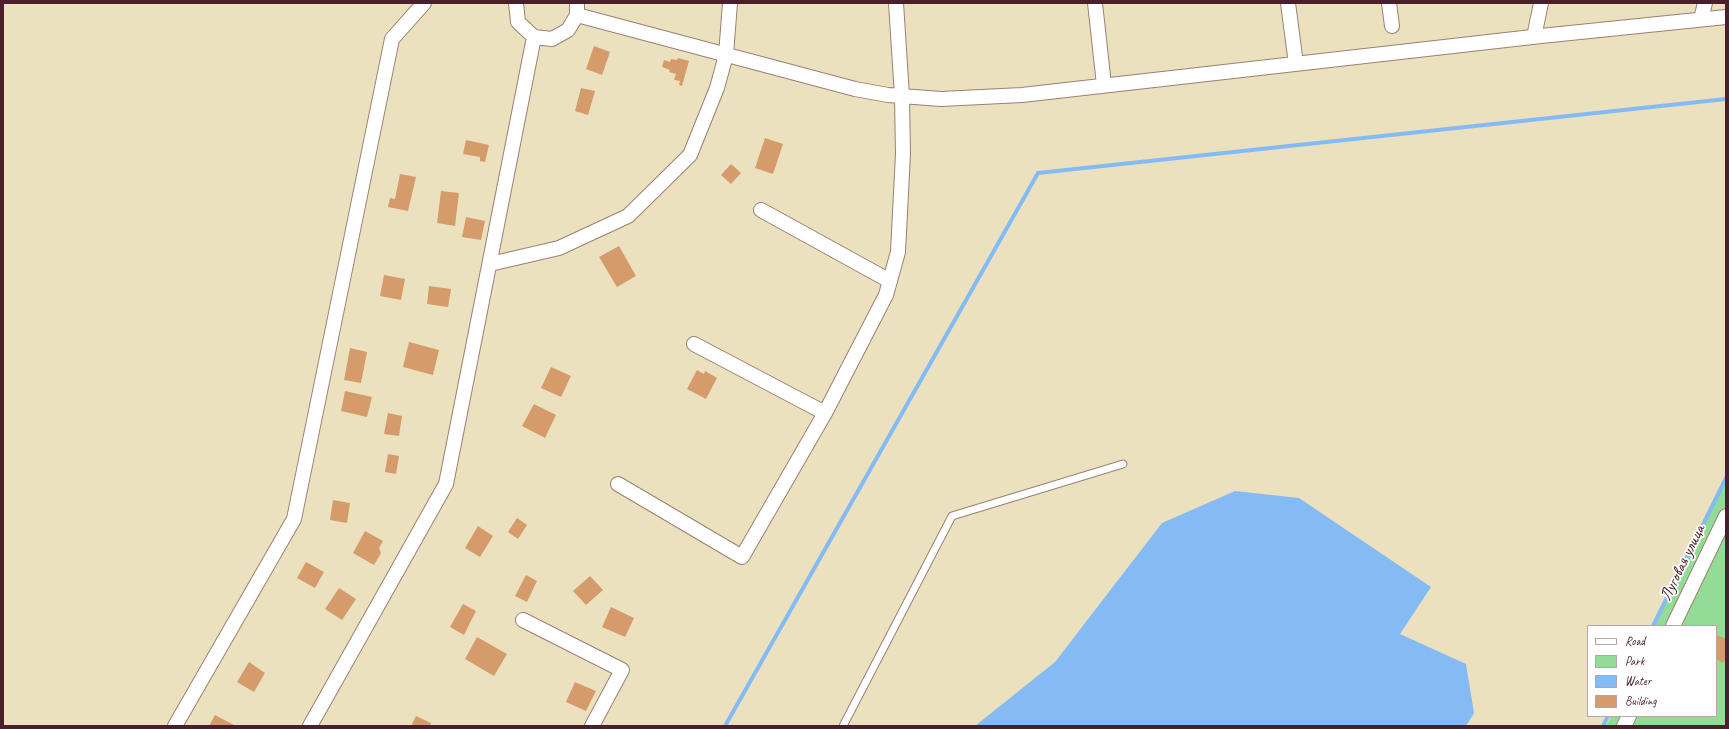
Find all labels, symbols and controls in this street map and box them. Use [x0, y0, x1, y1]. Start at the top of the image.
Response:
street label: Луговая улица [1656, 522, 1710, 604]
legend [1587, 625, 1717, 717]
text: Road [1625, 633, 1645, 649]
text: Park [1625, 653, 1644, 669]
text: Water [1625, 673, 1651, 689]
text: Building [1625, 693, 1657, 709]

